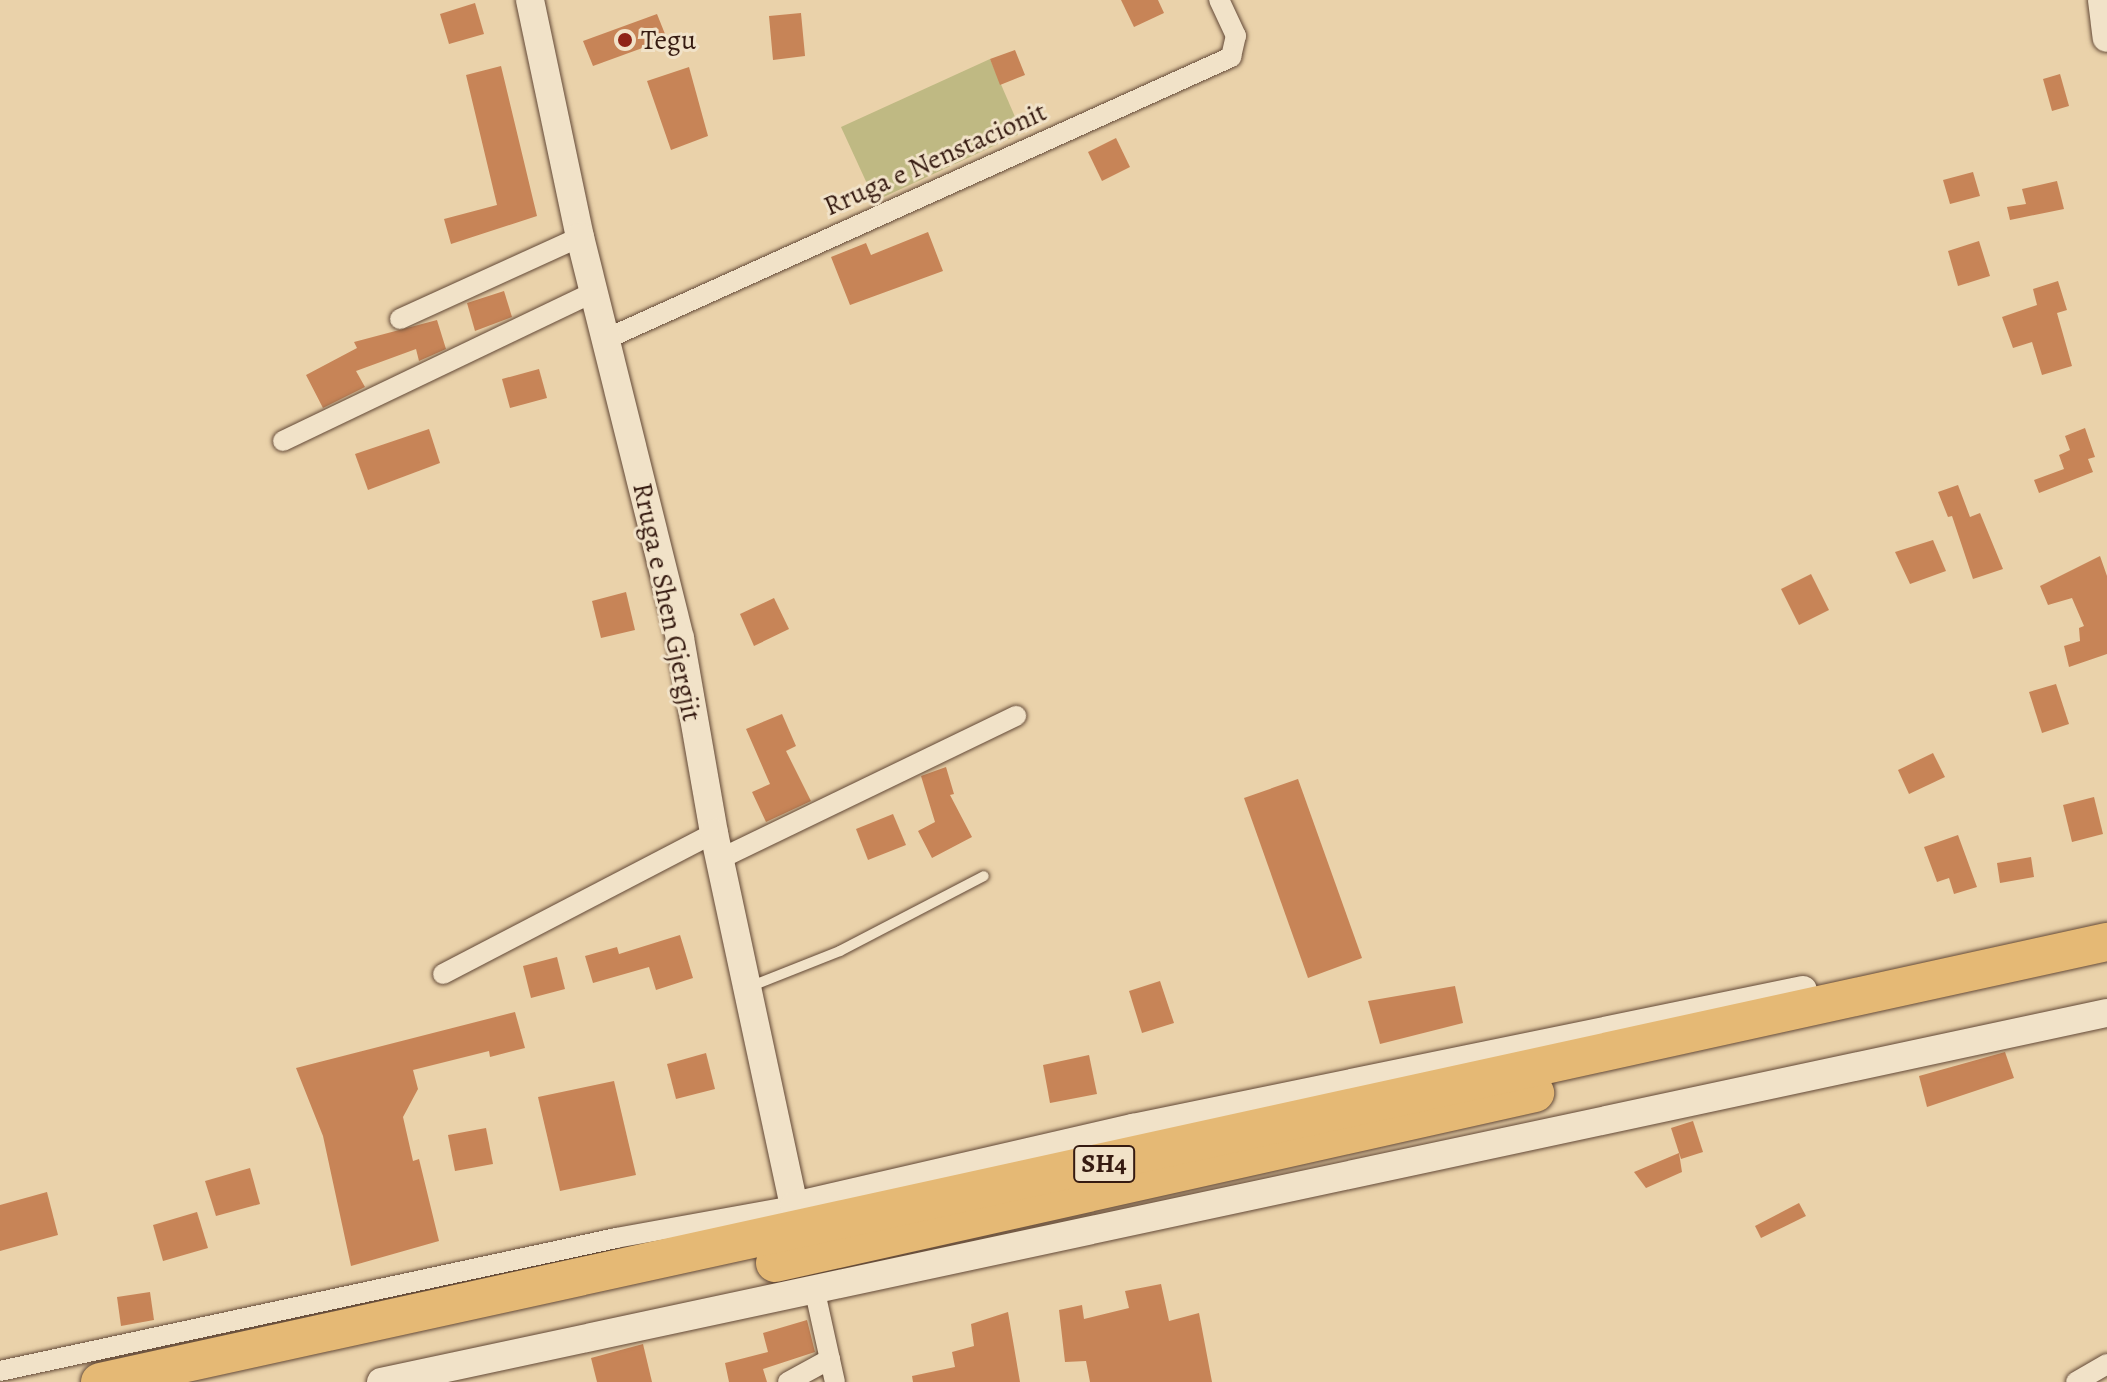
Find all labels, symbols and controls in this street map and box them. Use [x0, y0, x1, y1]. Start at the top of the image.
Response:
place label: Tegu [641, 23, 696, 57]
marker: Tegu [616, 31, 634, 49]
street label: Rruga e Nenstacionit [818, 95, 1052, 223]
street label: Rruga e Shen Gjergjit [625, 480, 709, 724]
road number: SH4 [1072, 1142, 1136, 1186]

